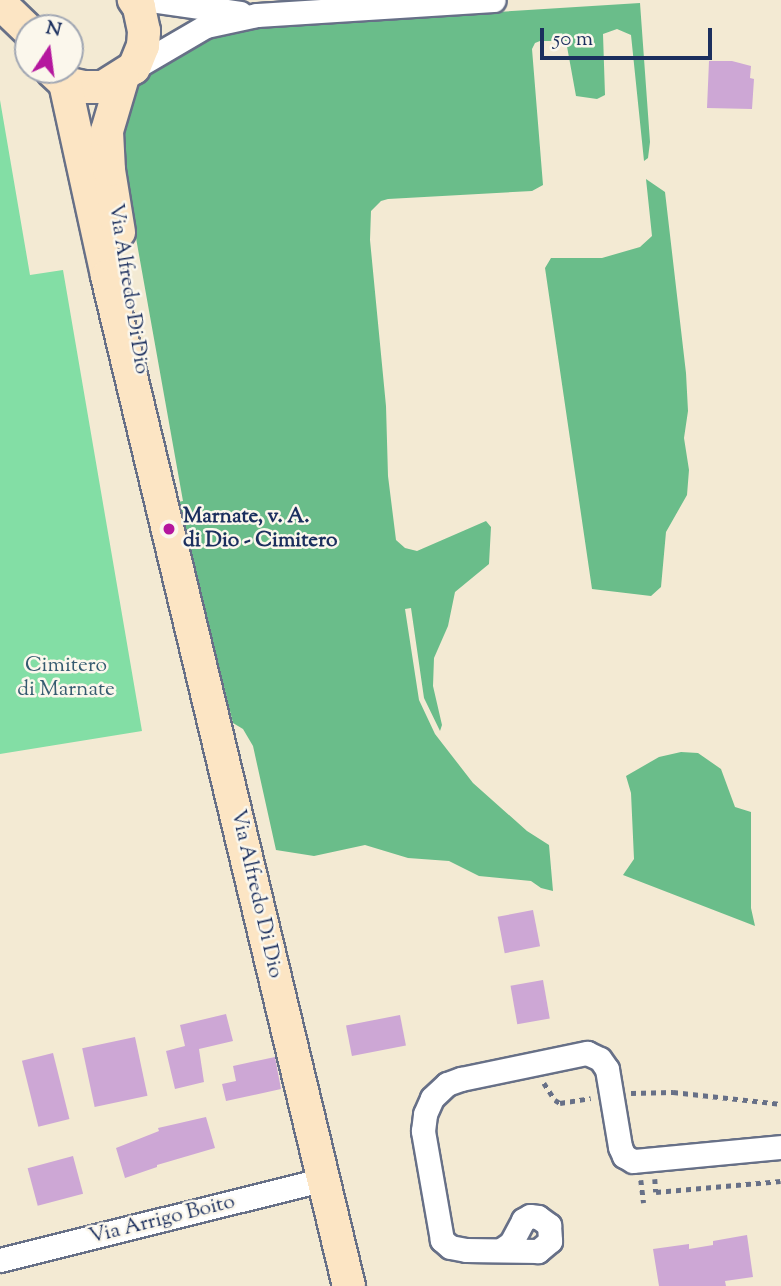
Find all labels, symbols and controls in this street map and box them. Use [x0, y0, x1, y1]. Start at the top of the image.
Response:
north arrow [14, 14, 84, 84]
scale bar [543, 14, 714, 58]
text: N [43, 15, 64, 45]
text: 50 m [553, 25, 593, 55]
street label: Via Alfredo Di Dio [102, 202, 154, 376]
place label: Marnate, v. A. di Dio - Cimitero [183, 504, 338, 554]
marker: Marnate, v. A. di Dio - Cimitero [161, 521, 177, 537]
park label: Cimitero di Marnate [17, 653, 115, 703]
street label: Via Alfredo Di Dio [224, 807, 288, 981]
street label: Via Arrigo Boito [86, 1190, 238, 1250]

